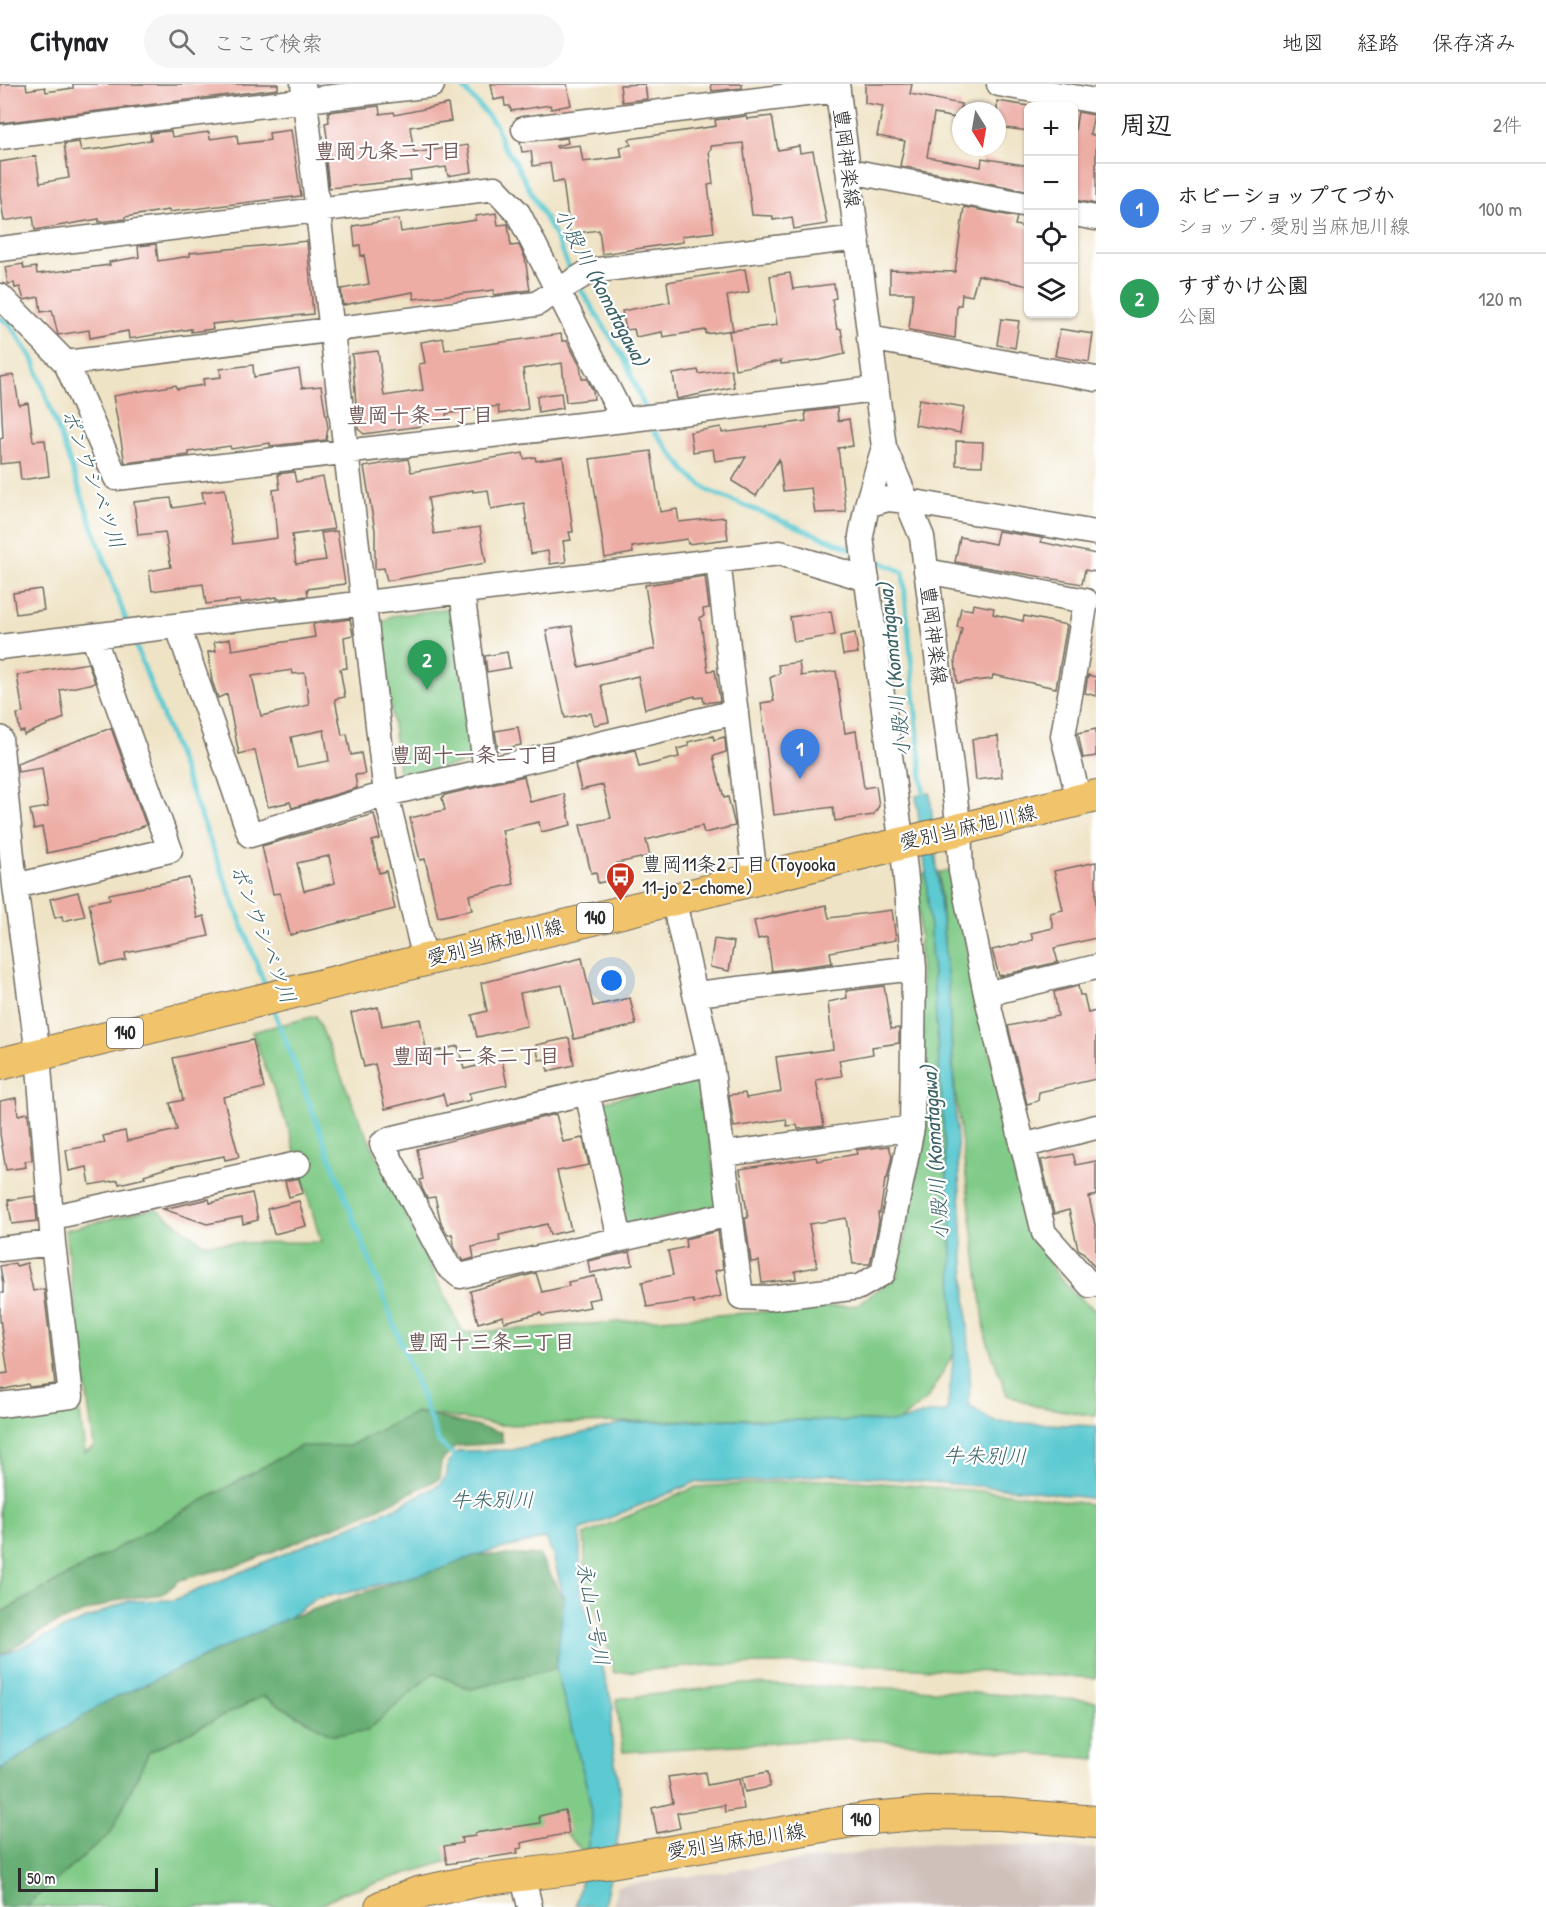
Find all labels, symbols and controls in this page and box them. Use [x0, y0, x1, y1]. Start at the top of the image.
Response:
search box [144, 14, 564, 68]
text: Citynav [30, 22, 108, 60]
icon: search [165, 25, 198, 58]
text: ここで検索 [213, 28, 323, 58]
text: 地図 [1282, 28, 1324, 57]
text: 経路 [1357, 28, 1399, 57]
text: 保存済み [1432, 28, 1516, 57]
north arrow [952, 102, 1006, 156]
map controls [1024, 102, 1078, 318]
button: + [1024, 102, 1078, 156]
street label: 豊岡神楽線 [828, 107, 867, 209]
text: 周辺 [1120, 107, 1172, 142]
text: 2件 [1493, 111, 1522, 138]
district label: 豊岡九条二丁目 [315, 136, 462, 165]
button: − [1024, 156, 1078, 210]
text: ホビーショップてづか [1177, 180, 1395, 210]
text: 1 [1136, 195, 1143, 222]
text: 100 m [1479, 195, 1522, 222]
water label: 小股川 (Komatagawa) [547, 203, 656, 372]
button: locate [1024, 210, 1078, 264]
text: ショップ · 愛別当麻旭川線 [1177, 212, 1409, 239]
button: layers [1024, 264, 1078, 318]
text: すずかけ公園 [1177, 270, 1309, 300]
text: 2 [1135, 285, 1144, 312]
text: 120 m [1478, 285, 1522, 312]
text: 公園 [1177, 302, 1217, 329]
district label: 豊岡十条二丁目 [347, 400, 494, 429]
water label: ポンウシベツ川 [55, 405, 132, 553]
water label: 小股川 (Komatagawa) [870, 580, 917, 759]
street label: 豊岡神楽線 [915, 584, 954, 686]
pin: 2 [408, 640, 446, 690]
pin: 1 [780, 730, 820, 779]
district label: 豊岡十一条二丁目 [391, 740, 559, 769]
street label: 愛別当麻旭川線 [897, 798, 1039, 855]
place label: 豊岡11条2丁目 (Toyooka 11-jo 2-chome) [642, 850, 835, 900]
water label: ポンウシベツ川 [224, 860, 303, 1008]
bus stop icon: 豊岡11条2丁目 (Toyooka 11-jo 2-chome) [605, 860, 637, 902]
road number: 140 [577, 903, 613, 933]
street label: 愛別当麻旭川線 [424, 911, 566, 972]
your location [597, 966, 626, 995]
road number: 140 [107, 1018, 143, 1048]
district label: 豊岡十二条二丁目 [392, 1041, 560, 1070]
water label: 小股川 (Komatagawa) [914, 1063, 955, 1242]
district label: 豊岡十三条二丁目 [407, 1327, 575, 1356]
water label: 牛朱別川 [943, 1440, 1027, 1471]
water label: 牛朱別川 [450, 1485, 534, 1514]
water label: 永山二号川 [570, 1560, 617, 1668]
road number: 140 [843, 1805, 879, 1835]
street label: 愛別当麻旭川線 [665, 1816, 807, 1865]
scale bar [18, 1865, 158, 1892]
text: 50 m [27, 1867, 56, 1889]

